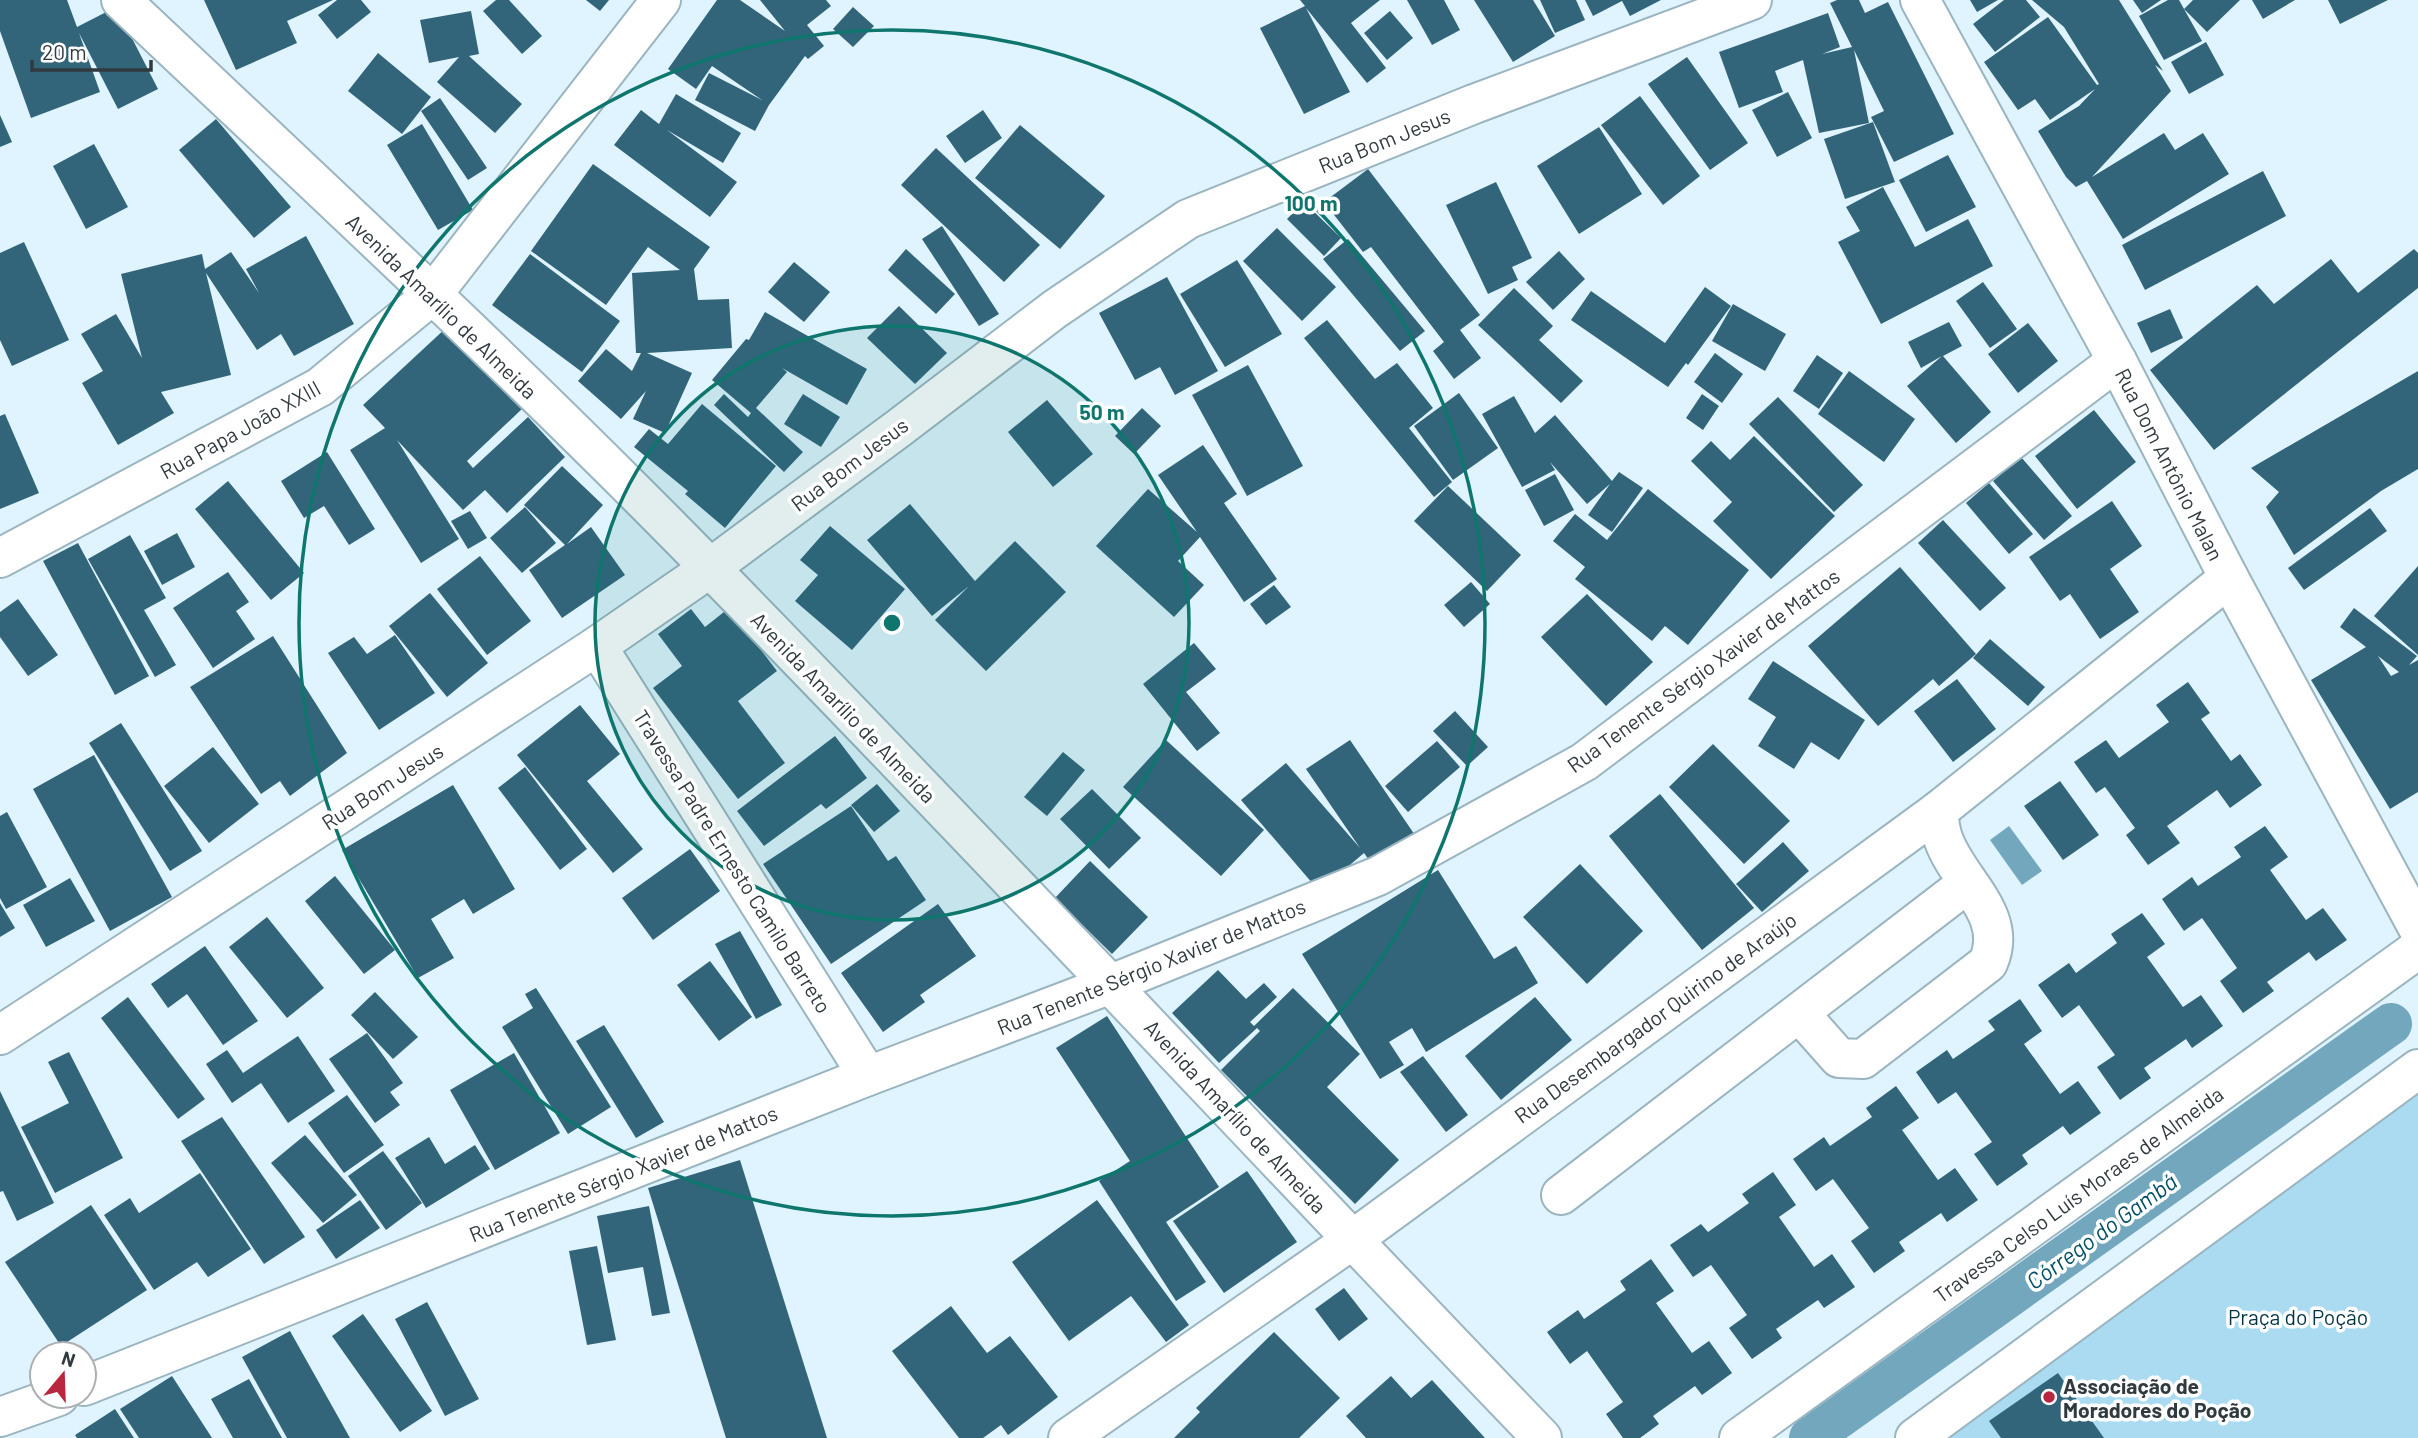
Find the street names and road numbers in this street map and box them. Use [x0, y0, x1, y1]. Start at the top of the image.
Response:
street label: Rua Bom Jesus [1315, 102, 1453, 178]
street label: Avenida Amarílio de Almeida [342, 208, 542, 404]
street label: Rua Dom Antônio Malan [2111, 364, 2229, 564]
street label: Rua Papa João XXIII [155, 375, 325, 483]
street label: Rua Bom Jesus [786, 412, 912, 516]
street label: Rua Tenente Sérgio Xavier de Mattos [1562, 563, 1844, 777]
street label: Avenida Amarílio de Almeida [746, 607, 942, 807]
street label: Travessa Padre Ernesto Camilo Barreto [629, 705, 837, 1017]
street label: Rua Bom Jesus [317, 737, 447, 835]
street label: Rua Tenente Sérgio Xavier de Mattos [993, 893, 1309, 1039]
street label: Rua Desembargador Quirino de Araújo [1509, 906, 1801, 1128]
street label: Avenida Amarílio de Almeida [1140, 1014, 1332, 1218]
street label: Travessa Celso Luís Moraes de Almeida [1928, 1081, 2228, 1307]
street label: Rua Tenente Sérgio Xavier de Mattos [465, 1100, 781, 1246]

